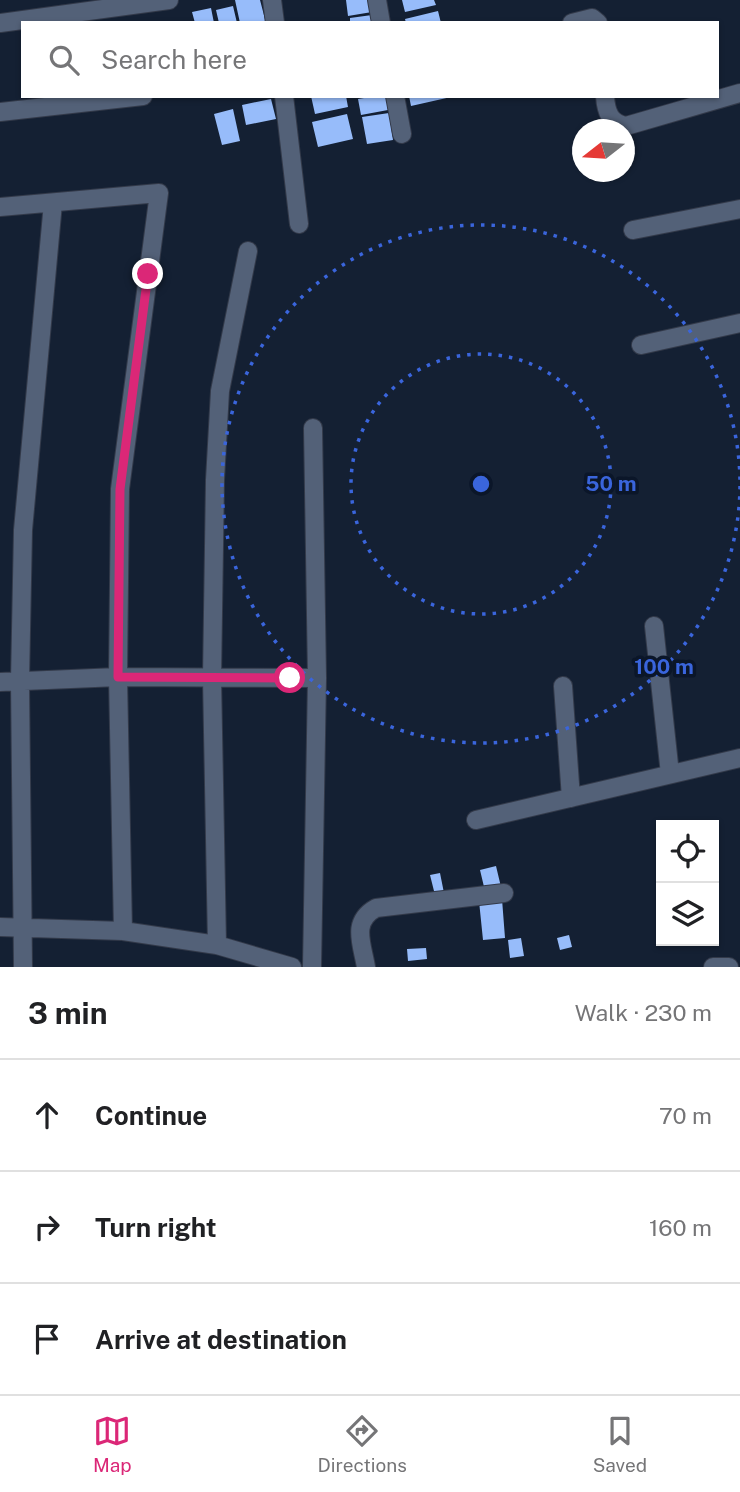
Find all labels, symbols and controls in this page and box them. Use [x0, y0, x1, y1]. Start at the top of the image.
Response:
search box [21, 21, 719, 98]
icon: search [45, 41, 83, 79]
text: Search here [101, 44, 247, 75]
north arrow [572, 119, 635, 182]
route end [132, 258, 163, 289]
text: 50 m [585, 471, 637, 496]
centre of rings [469, 472, 493, 496]
text: 100 m [634, 654, 694, 679]
route start [274, 662, 305, 693]
map controls [656, 820, 719, 946]
button: locate [656, 820, 719, 883]
button: layers [656, 883, 719, 946]
text: 3 min [28, 995, 107, 1031]
text: Walk · 230 m [575, 999, 712, 1026]
icon: ahead [28, 1096, 66, 1134]
text: Continue [95, 1100, 207, 1131]
text: 70 m [659, 1102, 712, 1129]
icon: right [28, 1208, 66, 1246]
text: Turn right [95, 1212, 217, 1243]
text: 160 m [649, 1214, 712, 1241]
icon: arrive [28, 1320, 66, 1358]
text: Arrive at destination [95, 1324, 347, 1355]
tab: Map [93, 1412, 132, 1476]
tab: Directions [318, 1412, 407, 1476]
tab: Saved [593, 1412, 647, 1476]

